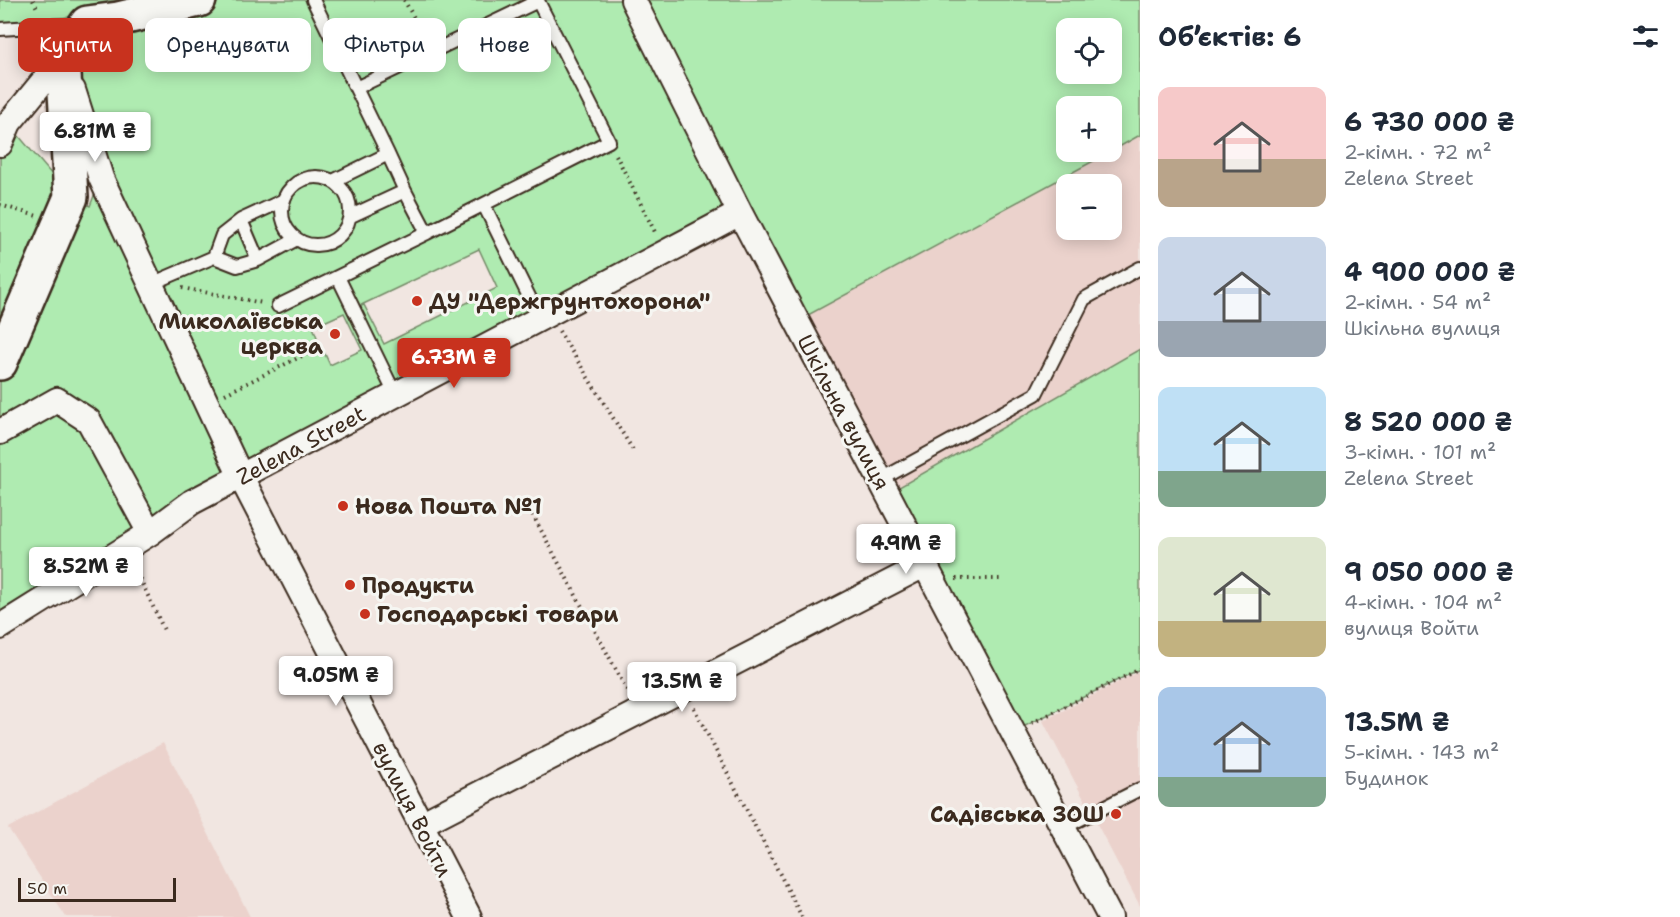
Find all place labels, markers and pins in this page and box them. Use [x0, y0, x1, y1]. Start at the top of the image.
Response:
pin: 6.81M ₴ [40, 112, 150, 163]
place label: ДУ "Держгрунтохорона" [429, 287, 710, 316]
marker: ДУ "Держгрунтохорона" [410, 294, 424, 308]
place label: Миколаївська церква [158, 307, 323, 361]
marker: Миколаївська церква [328, 327, 342, 341]
pin: 6.73M ₴ [399, 338, 509, 389]
place label: Нова Пошта №1 [355, 492, 542, 521]
marker: Нова Пошта №1 [336, 499, 350, 513]
pin: 4.9M ₴ [857, 524, 955, 575]
pin: 8.52M ₴ [31, 547, 141, 598]
place label: Продукти [362, 571, 474, 600]
marker: Продукти [343, 578, 357, 592]
place label: Господарські товари [377, 600, 619, 629]
marker: Господарські товари [358, 607, 372, 621]
pin: 9.05M ₴ [281, 656, 391, 707]
pin: 13.5M ₴ [627, 662, 737, 713]
place label: Садівська ЗОШ [930, 800, 1104, 829]
marker: Садівська ЗОШ [1109, 807, 1123, 821]

